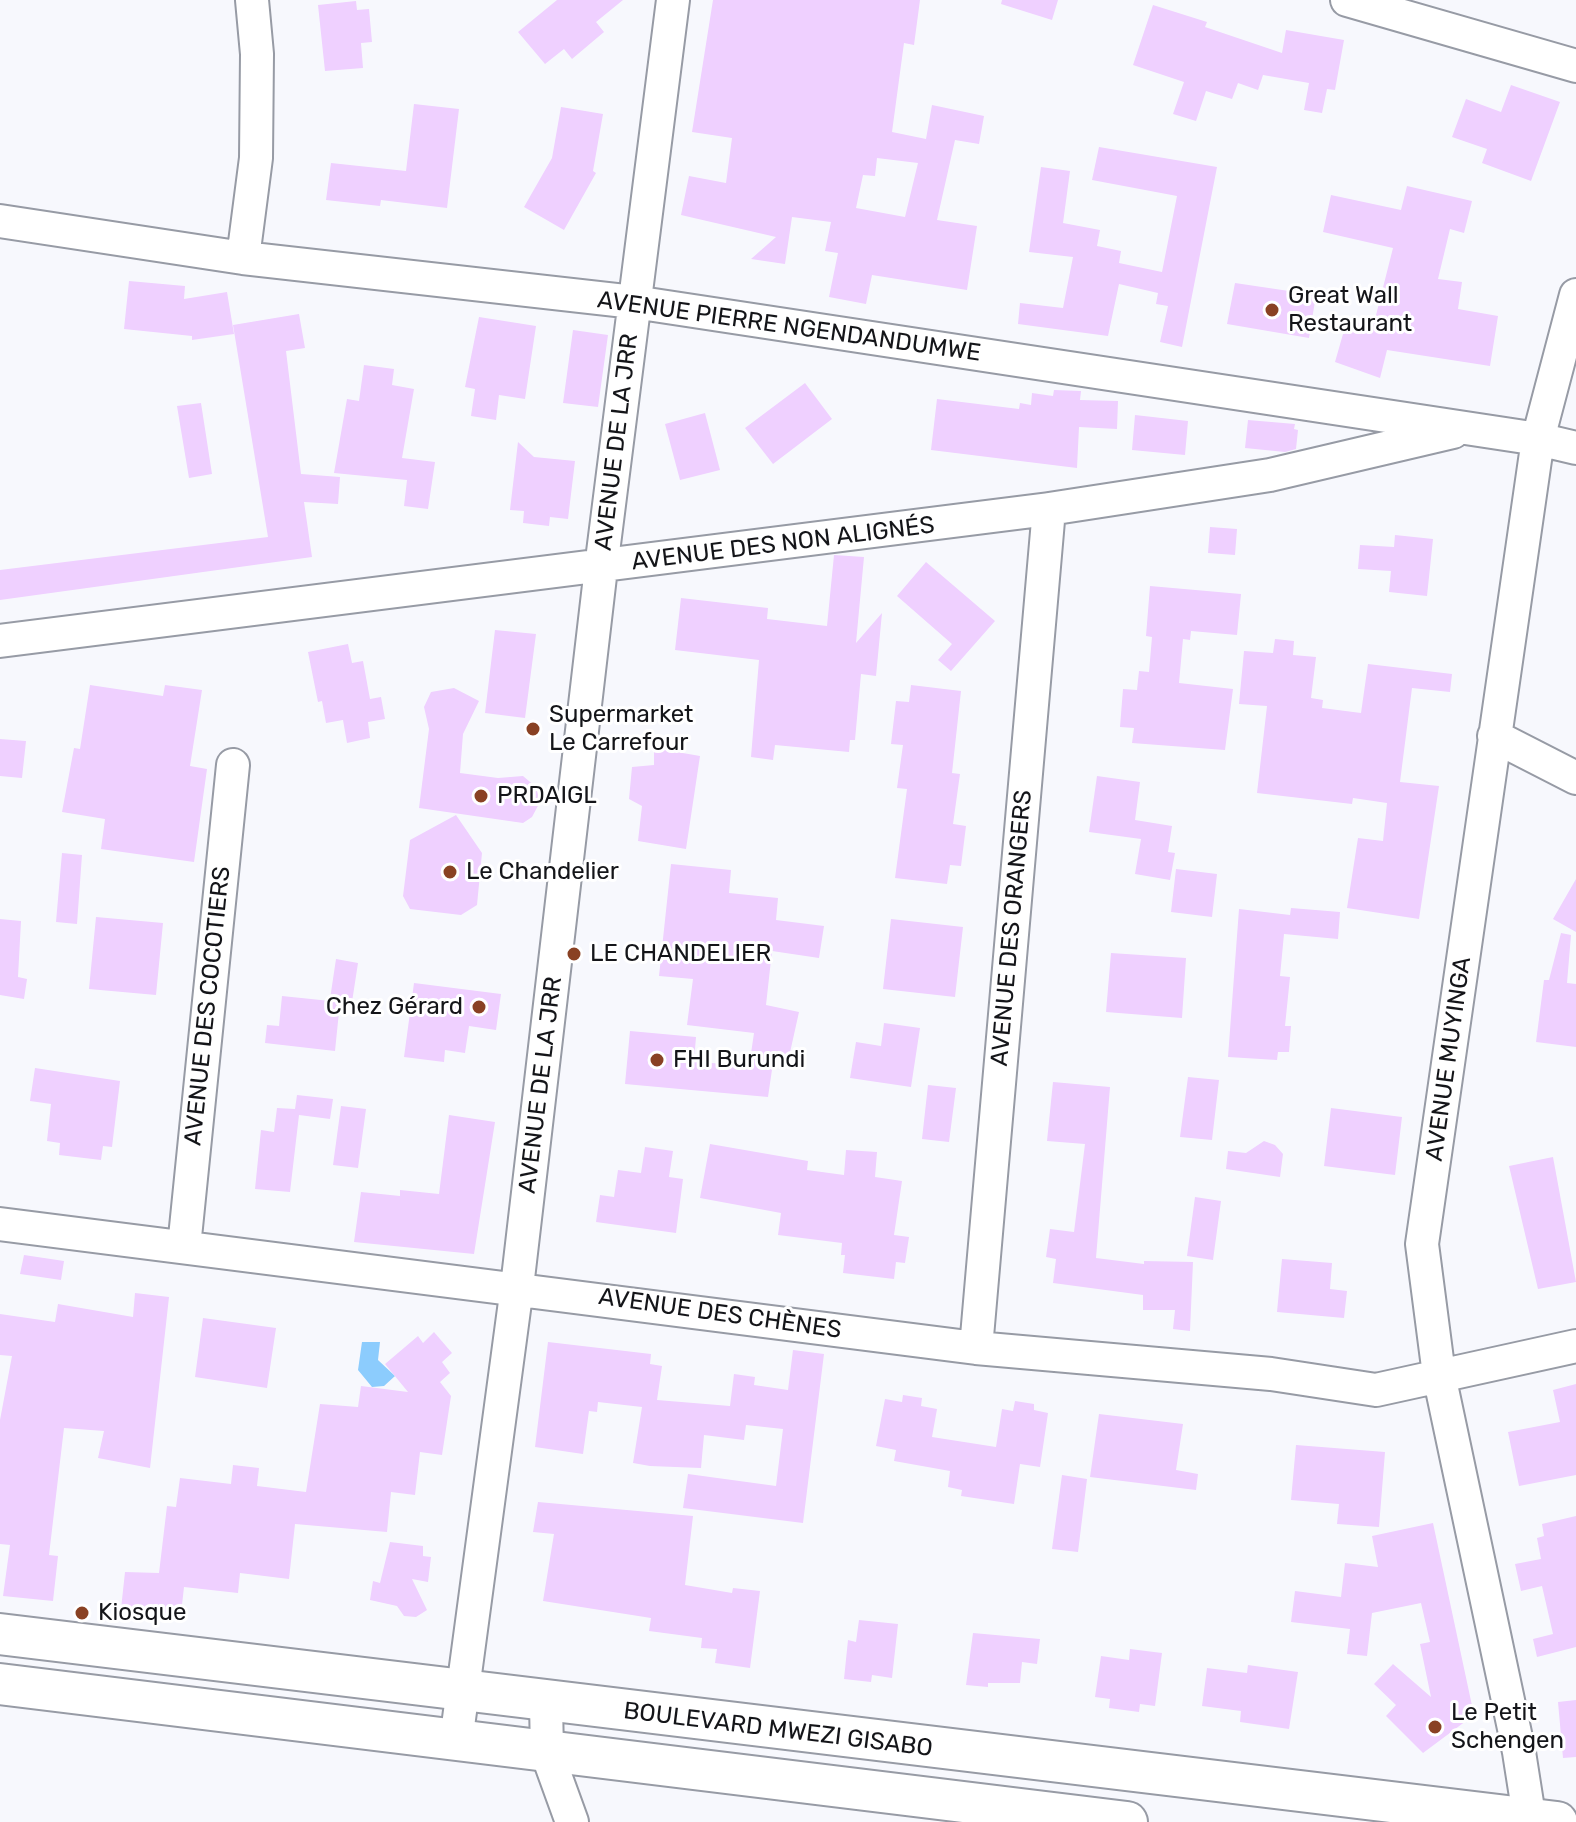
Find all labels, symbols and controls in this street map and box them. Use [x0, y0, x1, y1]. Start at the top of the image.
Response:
place label: Great Wall Restaurant [1288, 282, 1412, 338]
street label: AVENUE PIERRE NGENDANDUMWE [595, 286, 983, 368]
marker: Great Wall Restaurant [1263, 301, 1281, 319]
street label: AVENUE DE LA JRR [589, 332, 645, 552]
street label: AVENUE DES NON ALIGNÉS [630, 511, 936, 577]
place label: Supermarket Le Carrefour [549, 701, 693, 757]
marker: Supermarket Le Carrefour [524, 720, 542, 738]
place label: PRDAIGL [497, 782, 597, 810]
marker: PRDAIGL [472, 787, 490, 805]
street label: AVENUE DES ORANGERS [986, 789, 1038, 1067]
place label: Le Chandelier [466, 858, 619, 886]
marker: Le Chandelier [441, 863, 459, 881]
street label: AVENUE DES COCOTIERS [179, 865, 237, 1147]
place label: LE CHANDELIER [590, 940, 771, 968]
marker: LE CHANDELIER [565, 945, 583, 963]
street label: AVENUE MUYINGA [1420, 955, 1478, 1163]
street label: AVENUE DE LA JRR [513, 975, 569, 1195]
place label: Chez Gérard [326, 993, 463, 1021]
marker: Chez Gérard [470, 998, 488, 1016]
place label: FHI Burundi [673, 1046, 805, 1074]
marker: FHI Burundi [648, 1051, 666, 1069]
street label: AVENUE DES CHÈNES [597, 1283, 843, 1345]
place label: Kiosque [98, 1599, 186, 1627]
marker: Kiosque [73, 1604, 91, 1622]
street label: BOULEVARD MWEZI GISABO [622, 1697, 934, 1763]
place label: Le Petit Schengen [1451, 1699, 1564, 1755]
marker: Le Petit Schengen [1426, 1718, 1444, 1736]

